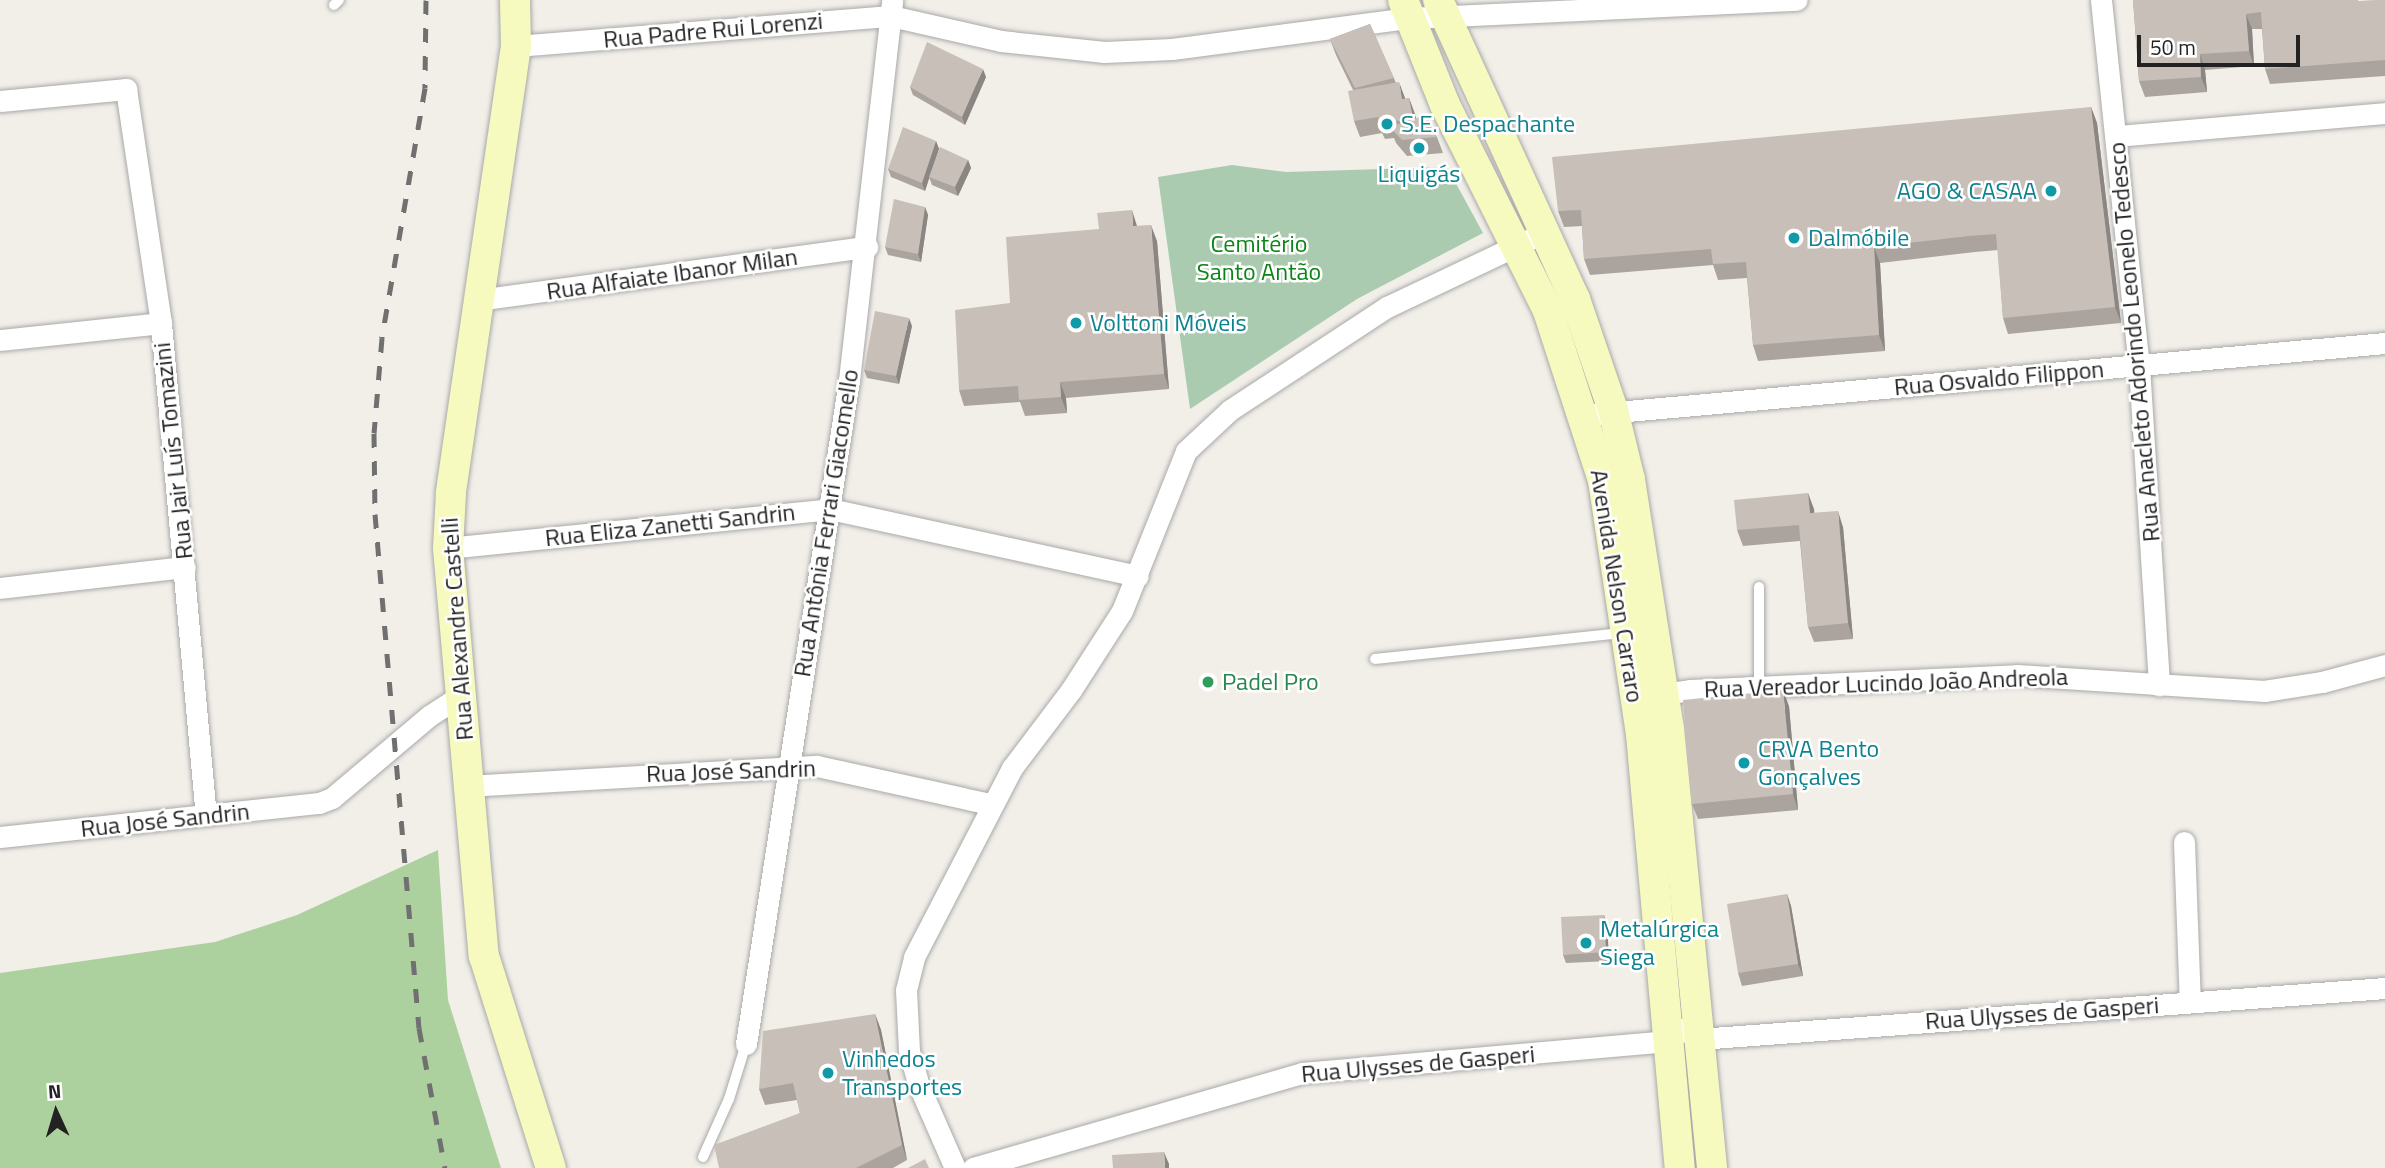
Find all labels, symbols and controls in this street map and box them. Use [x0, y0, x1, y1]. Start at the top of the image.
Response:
street label: Rua Padre Rui Lorenzi [602, 6, 824, 54]
scale bar [2140, 21, 2303, 65]
text: 50 m [2150, 31, 2196, 63]
place label: S.E. Despachante [1401, 110, 1575, 138]
marker: S.E. Despachante [1379, 116, 1395, 132]
marker: Liquigás [1411, 140, 1427, 156]
street label: Rua Anacleto Adorindo Leonelo Tedesco [2102, 141, 2166, 543]
place label: Liquigás [1378, 160, 1460, 188]
place label: AGO & CASAA [1897, 177, 2037, 205]
marker: AGO & CASAA [2043, 183, 2059, 199]
place label: Dalmóbile [1808, 224, 1909, 252]
park label: Cemitério Santo Antão [1197, 230, 1321, 286]
marker: Dalmóbile [1786, 230, 1802, 246]
street label: Rua Alfaiate Ibanor Milan [545, 242, 799, 306]
place label: Volttoni Móveis [1090, 309, 1247, 337]
marker: Volttoni Móveis [1068, 315, 1084, 331]
street label: Rua Jair Luís Tomazini [147, 341, 199, 561]
street label: Rua Osvaldo Filippon [1893, 354, 2105, 402]
street label: Rua Antônia Ferrari Giacomello [787, 367, 865, 679]
street label: Avenida Nelson Carraro [1584, 467, 1650, 705]
street label: Rua Eliza Zanetti Sandrin [544, 498, 796, 552]
street label: Rua Alexandre Castelli [435, 516, 479, 742]
street label: Rua Vereador Lucindo João Andreola [1703, 662, 2069, 704]
place label: Padel Pro [1222, 668, 1319, 696]
marker: Padel Pro [1200, 674, 1216, 690]
place label: CRVA Bento Gonçalves [1758, 735, 1879, 791]
street label: Rua José Sandrin [646, 754, 816, 788]
marker: CRVA Bento Gonçalves [1736, 755, 1752, 771]
street label: Rua José Sandrin [79, 797, 251, 843]
place label: Metalúrgica Siega [1600, 915, 1719, 971]
marker: Metalúrgica Siega [1578, 935, 1594, 951]
street label: Rua Ulysses de Gasperi [1924, 990, 2160, 1036]
street label: Rua Ulysses de Gasperi [1300, 1039, 1536, 1089]
place label: Vinhedos Transportes [842, 1045, 962, 1101]
marker: Vinhedos Transportes [820, 1065, 836, 1081]
text: N [47, 1076, 62, 1105]
north arrow [21, 1077, 91, 1147]

